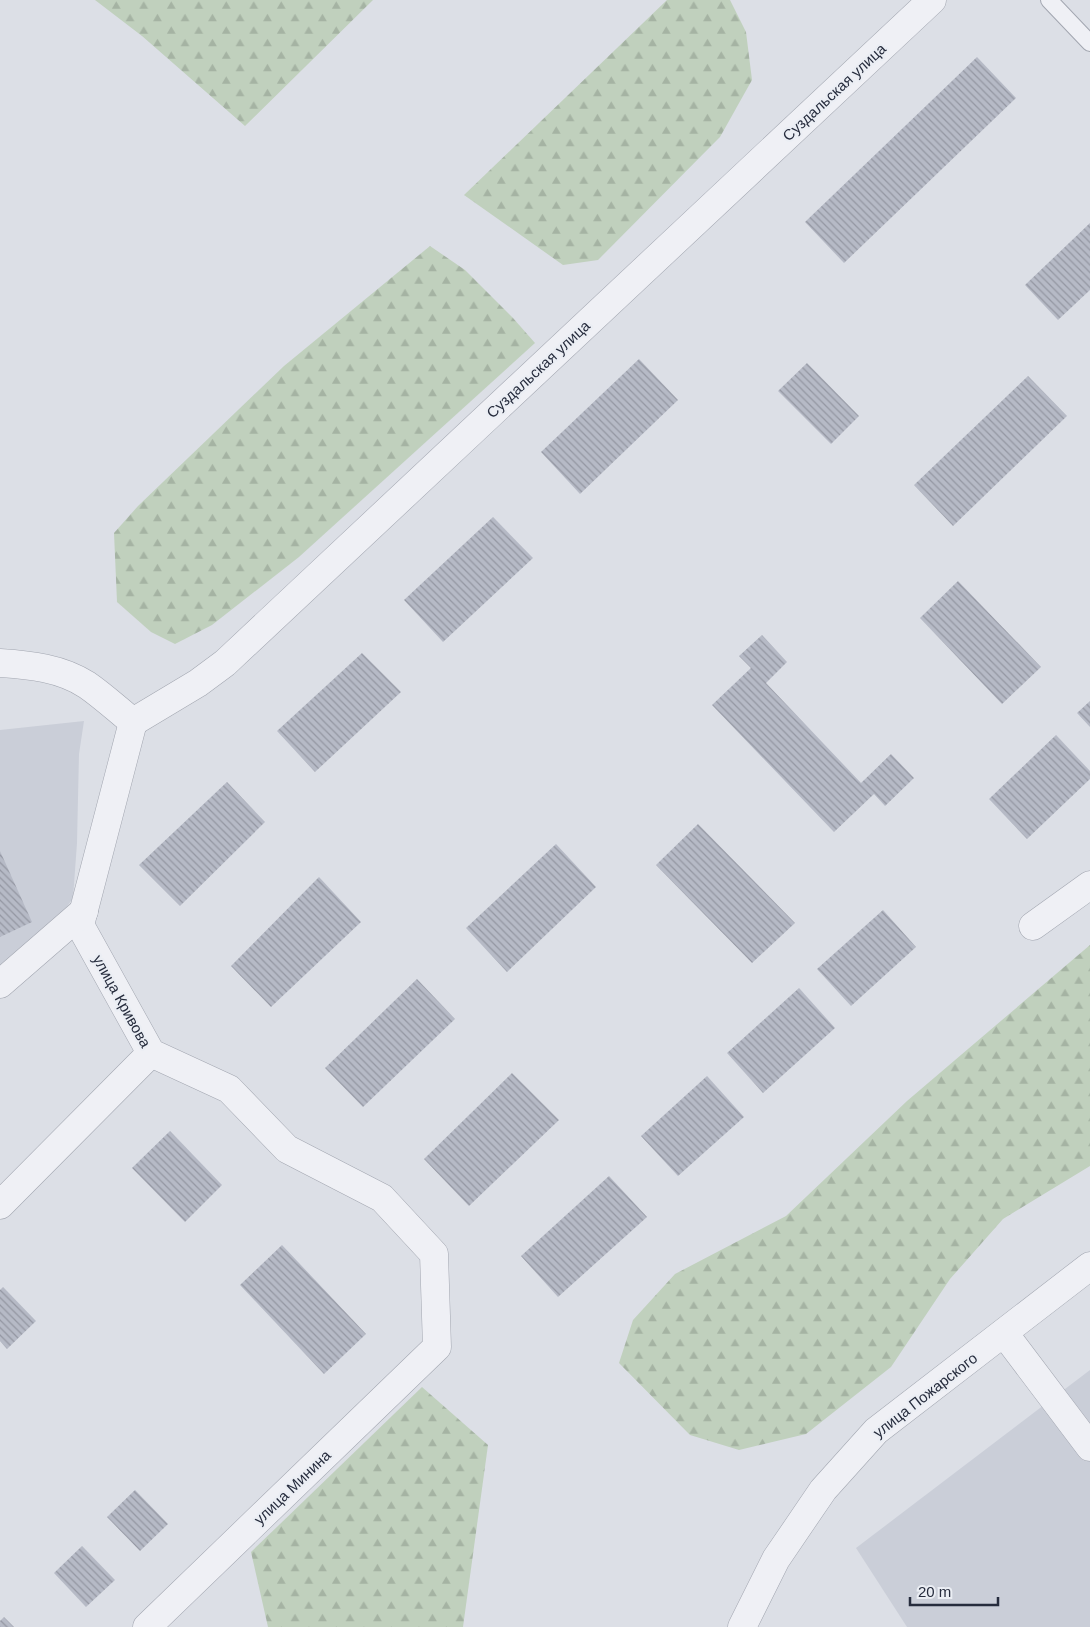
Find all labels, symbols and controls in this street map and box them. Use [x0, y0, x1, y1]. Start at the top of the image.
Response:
street label: Суздальская улица [779, 39, 890, 144]
street label: Суздальская улица [483, 316, 594, 421]
street label: улица Кривова [90, 952, 155, 1051]
street label: улица Пожарского [870, 1349, 980, 1441]
street label: улица Минина [250, 1446, 334, 1528]
scale bar [910, 1574, 998, 1606]
text: 20 m [918, 1583, 951, 1600]

